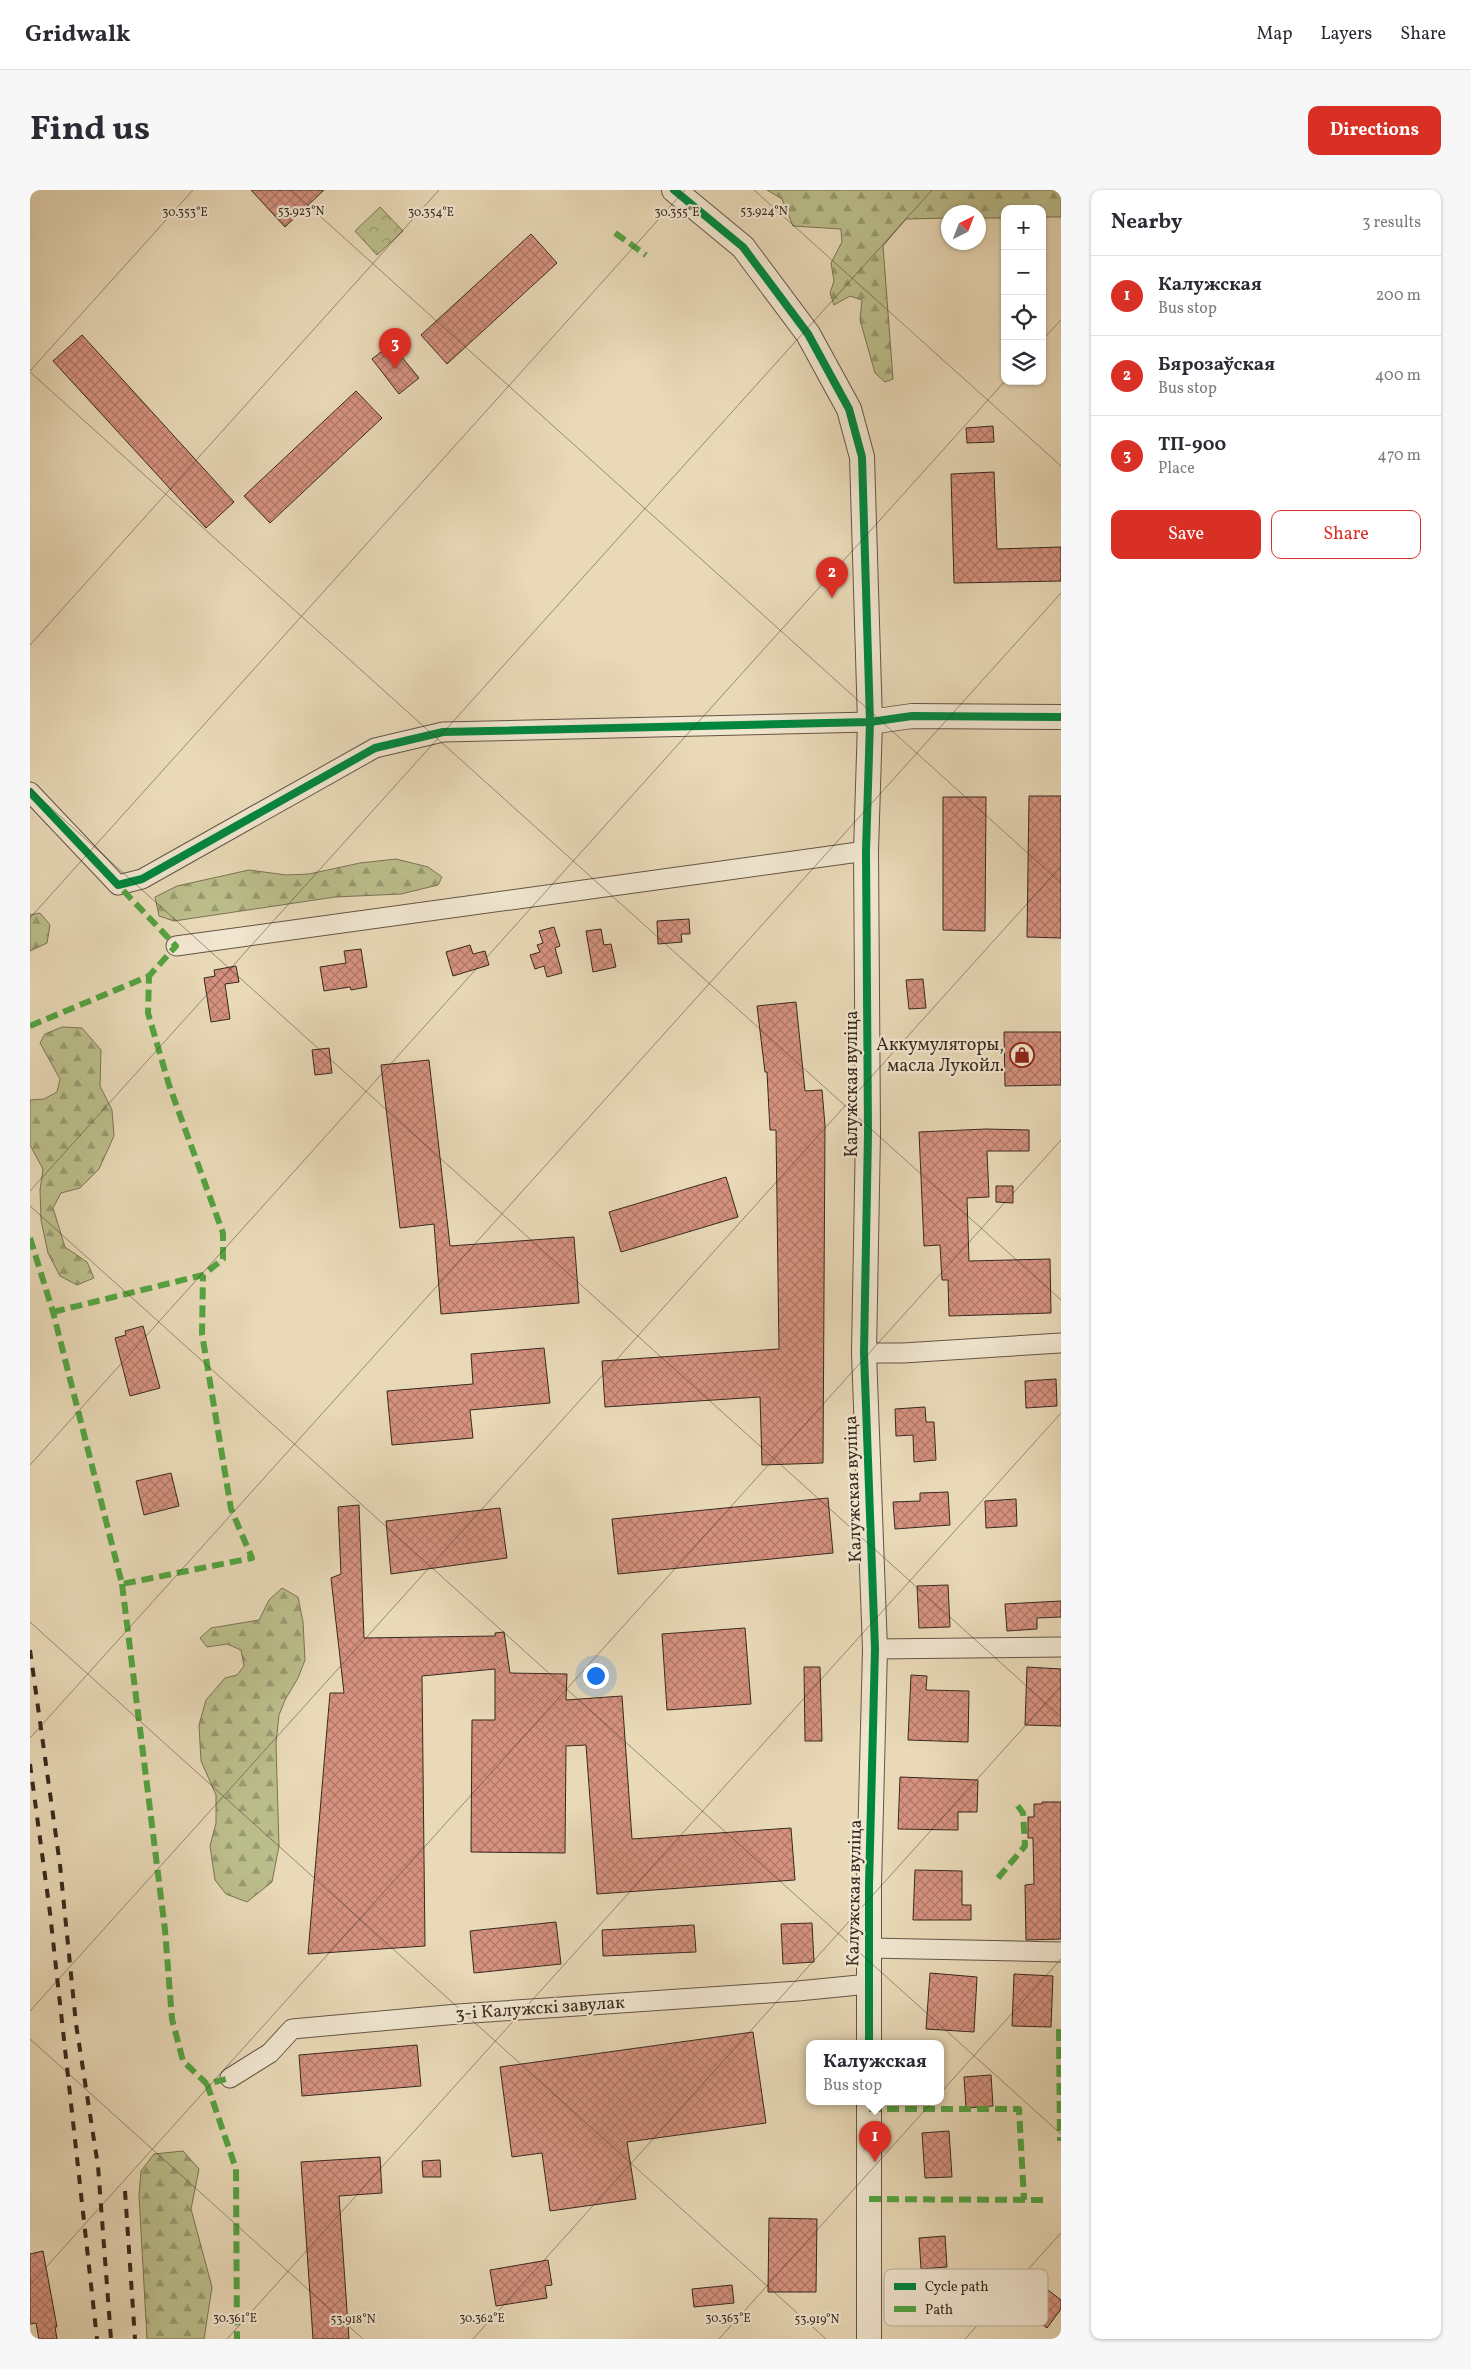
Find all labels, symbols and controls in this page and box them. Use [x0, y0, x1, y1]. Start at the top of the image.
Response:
text: Gridwalk [25, 18, 131, 52]
text: Map [1256, 22, 1292, 47]
text: Layers [1320, 22, 1372, 47]
text: Share [1400, 22, 1446, 47]
text: Find us [30, 106, 150, 154]
button: Directions [1308, 106, 1441, 155]
text: 53.923°N [278, 204, 324, 220]
text: 53.924°N [740, 204, 788, 220]
text: 30.353°E [162, 205, 208, 221]
text: 30.354°E [408, 205, 454, 221]
text: 30.355°E [655, 205, 699, 221]
north arrow [941, 205, 986, 250]
map controls [1001, 205, 1046, 385]
button: + [1001, 205, 1046, 250]
text: Nearby [1111, 208, 1182, 237]
text: 3 results [1362, 212, 1421, 234]
button: − [1001, 250, 1046, 295]
text: Калужская [1158, 272, 1262, 298]
text: 1 [1124, 285, 1130, 307]
text: 200 m [1376, 285, 1421, 307]
button: locate [1001, 295, 1046, 340]
text: Bus stop [1158, 298, 1217, 320]
pin: 3 [379, 328, 411, 369]
button: layers [1001, 340, 1046, 385]
text: Бярозаўская [1158, 352, 1275, 378]
text: 2 [1123, 365, 1131, 387]
text: 400 m [1375, 365, 1421, 387]
text: Bus stop [1158, 378, 1217, 400]
text: ТП-900 [1158, 432, 1226, 458]
text: 3 [1123, 445, 1131, 467]
text: 470 m [1377, 445, 1421, 467]
text: Place [1158, 458, 1195, 480]
button: Save [1111, 510, 1261, 559]
button: Share [1271, 510, 1421, 559]
pin: 2 [816, 557, 848, 598]
street label: Калужская вуліца [840, 1010, 865, 1158]
place label: Аккумуляторы, масла Лукойл. [876, 1033, 1004, 1079]
shop icon: Аккумуляторы, масла Лукойл. [1009, 1042, 1035, 1068]
street label: Калужская вуліца [839, 1415, 869, 1563]
your location [583, 1663, 609, 1689]
street label: Калужская вуліца [841, 1819, 869, 1967]
street label: 3-і Калужскі завулак [454, 1991, 626, 2027]
popup [806, 2040, 944, 2105]
text: Калужская [823, 2049, 927, 2075]
text: Bus stop [823, 2075, 882, 2097]
pin: 1 [859, 2121, 891, 2162]
legend [884, 2269, 1048, 2326]
text: Cycle path [925, 2278, 989, 2297]
text: Path [925, 2301, 953, 2320]
text: 30.361°E [213, 2311, 257, 2327]
text: 30.362°E [459, 2311, 505, 2327]
text: 30.363°E [705, 2311, 751, 2327]
text: 53.918°N [330, 2312, 376, 2328]
text: 53.919°N [794, 2312, 840, 2328]

